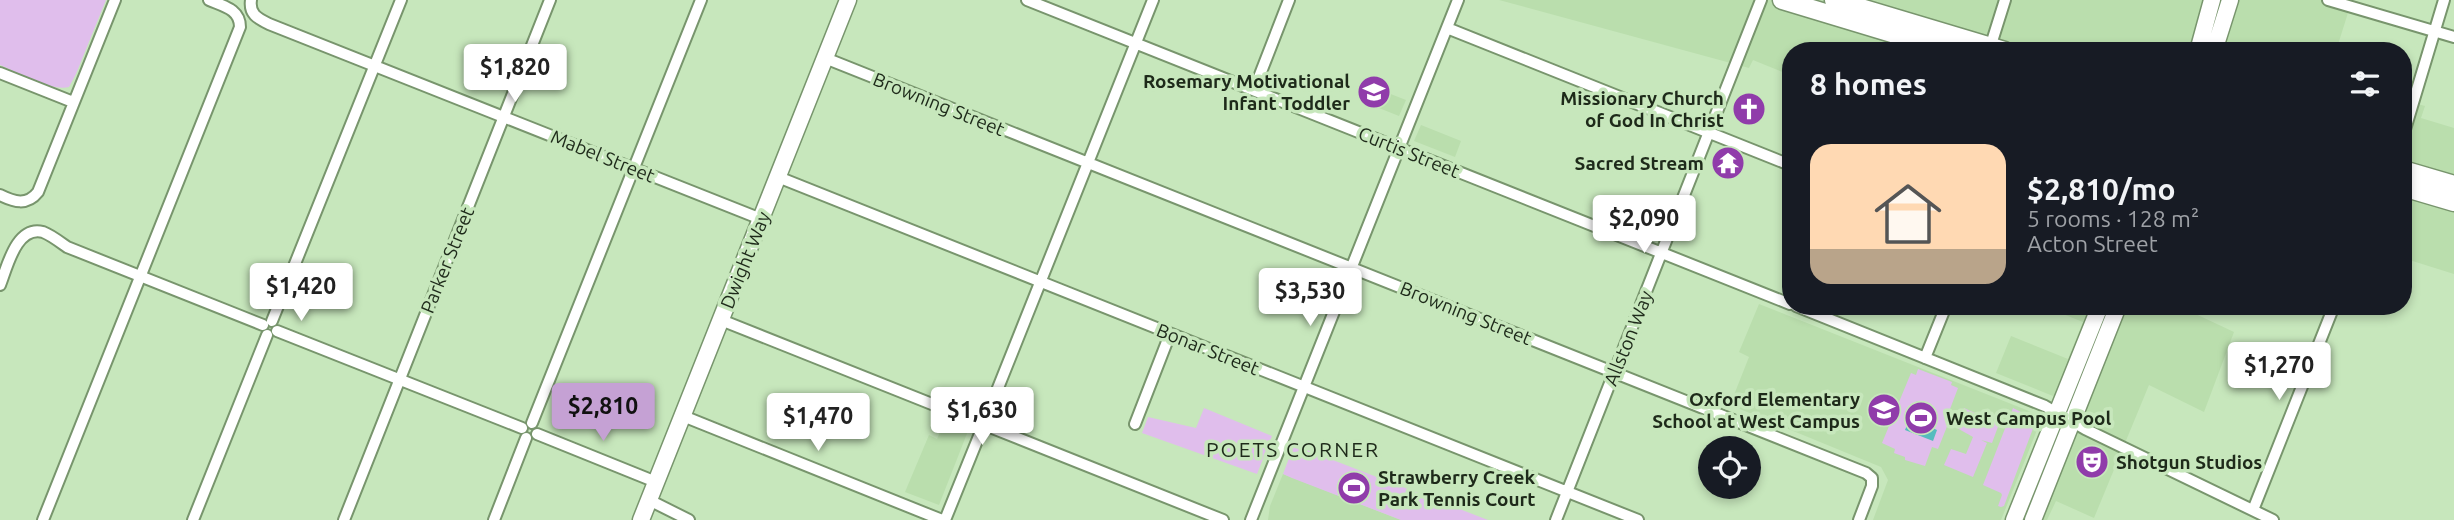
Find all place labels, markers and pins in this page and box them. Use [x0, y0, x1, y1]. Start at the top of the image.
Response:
pin: $1,820 [458, 44, 572, 104]
place label: Rosemary Motivational Infant Toddler [1143, 70, 1350, 114]
school or university icon: Rosemary Motivational Infant Toddler [1355, 73, 1393, 111]
place label: Missionary Church of God In Christ [1560, 87, 1724, 131]
church icon: Missionary Church of God In Christ [1730, 90, 1768, 128]
temple icon: Sacred Stream [1709, 144, 1747, 182]
place label: Sacred Stream [1575, 152, 1704, 174]
pin: $2,090 [1587, 196, 1701, 255]
pin: $1,420 [244, 264, 358, 323]
pin: $3,530 [1253, 268, 1367, 328]
pin: $1,270 [2222, 342, 2336, 402]
pin: $2,810 [546, 384, 660, 443]
pin: $1,630 [925, 388, 1039, 447]
place label: Oxford Elementary School at West Campus [1652, 388, 1860, 432]
school or university icon: Oxford Elementary School at West Campus [1865, 391, 1903, 429]
pin: $1,470 [761, 393, 875, 453]
sports icon: West Campus Pool [1902, 399, 1940, 437]
place label: West Campus Pool [1946, 407, 2112, 429]
theatre icon: Shotgun Studios [2073, 443, 2111, 481]
place label: Shotgun Studios [2116, 451, 2262, 473]
place label: Strawberry Creek Park Tennis Court [1378, 466, 1536, 510]
sports icon: Strawberry Creek Park Tennis Court [1335, 469, 1373, 507]

